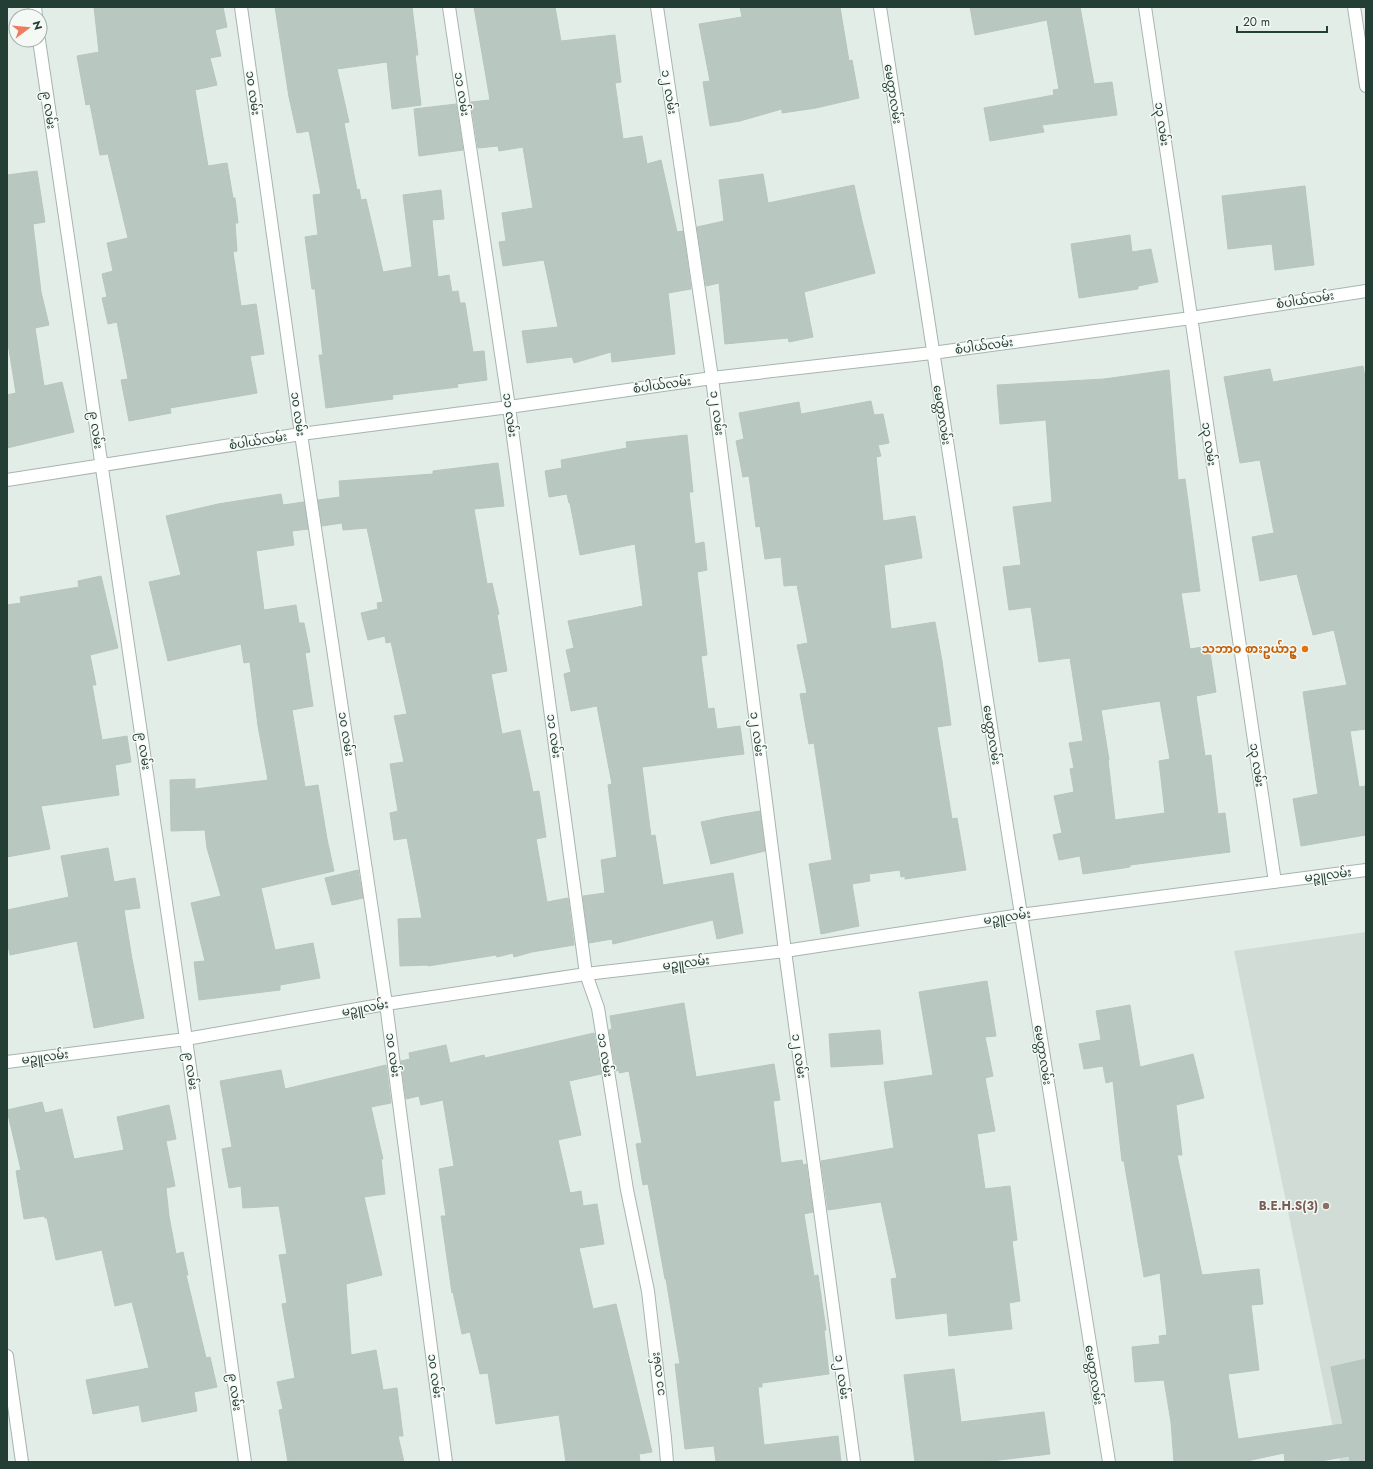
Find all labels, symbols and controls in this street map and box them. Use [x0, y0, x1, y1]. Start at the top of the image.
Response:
north arrow [8, 8, 48, 48]
scale bar [1237, 8, 1327, 34]
text: 20 m [1243, 13, 1270, 31]
text: N [29, 19, 47, 32]
street label: မေတ္တာလမ်း [878, 63, 907, 125]
street label: ၁၂ လမ်း [656, 68, 681, 116]
street label: ၁၀ လမ်း [241, 70, 265, 116]
street label: ၁၁ လမ်း [450, 71, 474, 117]
street label: ၉ လမ်း [36, 90, 61, 130]
street label: ၁၃ လမ်း [1149, 101, 1174, 147]
street label: စံပါယ်လမ်း [1275, 287, 1335, 313]
street label: စံပါယ်လမ်း [954, 333, 1014, 359]
street label: စံပါယ်လမ်း [632, 372, 692, 398]
street label: မေတ္တာလမ်း [927, 384, 956, 446]
street label: ၁၂ လမ်း [704, 390, 729, 437]
street label: ၁၀ လမ်း [286, 391, 310, 437]
street label: ၁၁ လမ်း [498, 392, 522, 438]
street label: ၉ လမ်း [83, 410, 108, 450]
street label: ၁၃ လမ်း [1196, 421, 1221, 467]
street label: စံပါယ်လမ်း [228, 428, 288, 454]
place label: သဘာဝ စားဥယ်ာဥ္ [1201, 639, 1297, 659]
marker: သဘာဝ စားဥယ်ာဥ္ [1300, 644, 1310, 654]
street label: မေတ္တာလမ်း [977, 704, 1006, 766]
street label: ၁၀ လမ်း [334, 711, 358, 757]
street label: ၁၂ လမ်း [744, 711, 769, 758]
street label: ၁၁ လမ်း [542, 713, 566, 759]
street label: ၉ လမ်း [131, 731, 156, 771]
street label: ၁၃ လမ်း [1244, 742, 1269, 788]
street label: မဉ္ဇူလမ်း [1303, 863, 1353, 888]
street label: မဉ္ဇူလမ်း [982, 905, 1032, 930]
street label: မဉ္ဇူလမ်း [661, 951, 711, 976]
street label: မဉ္ဇူလမ်း [340, 995, 390, 1022]
street label: မေတ္တာလမ်း [1028, 1024, 1057, 1086]
street label: ၁၀ လမ်း [381, 1032, 405, 1078]
street label: ၁၁ လမ်း [593, 1032, 617, 1078]
street label: ၁၂ လမ်း [786, 1032, 811, 1080]
street label: မဉ္ဇူလမ်း [20, 1045, 70, 1070]
street label: ၉ လမ်း [178, 1051, 203, 1091]
place label: B.E.H.S(3) [1259, 1197, 1318, 1215]
marker: B.E.H.S(3) [1321, 1201, 1331, 1211]
street label: မေတ္တာလမ်း [1079, 1344, 1108, 1406]
street label: ၁၁ လမ်း [646, 1351, 670, 1397]
street label: ၁၀ လမ်း [423, 1353, 447, 1399]
street label: ၁၂ လမ်း [829, 1353, 854, 1401]
street label: ၉ လမ်း [222, 1372, 247, 1412]

